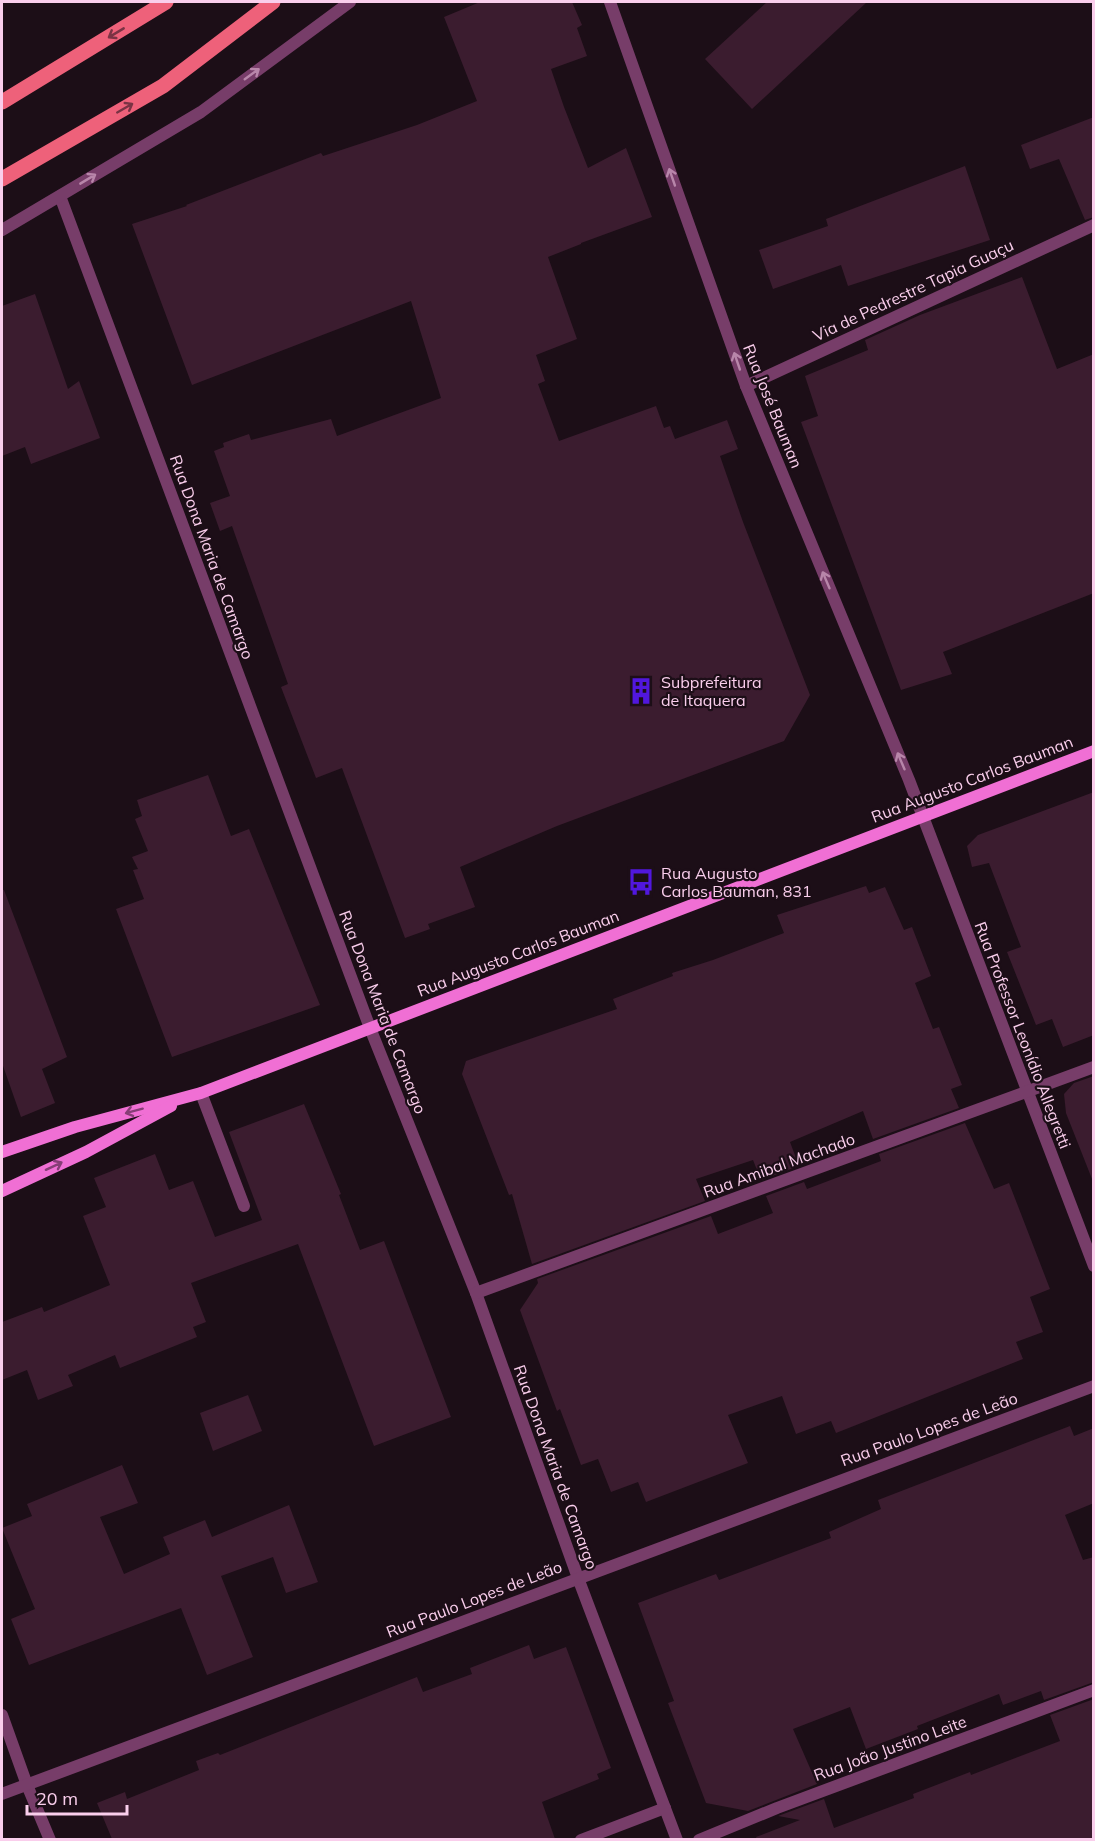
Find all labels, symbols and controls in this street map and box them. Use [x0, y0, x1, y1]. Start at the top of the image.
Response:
one-way arrow [108, 27, 125, 39]
one-way arrow [244, 68, 260, 80]
one-way arrow [116, 102, 133, 114]
one-way arrow [666, 168, 677, 187]
one-way arrow [79, 173, 96, 185]
street label: Via de Pedrestre Tapia Guaçu [810, 235, 1016, 345]
street label: Rua José Bauman [739, 341, 807, 471]
one-way arrow [730, 352, 741, 371]
street label: Rua Dona Maria de Camargo [166, 452, 258, 662]
one-way arrow [820, 572, 831, 590]
place label: Subprefeitura de Itaquera [661, 672, 762, 710]
building icon: Subprefeitura de Itaquera [626, 676, 656, 706]
street label: Rua Augusto Carlos Bauman [868, 731, 1076, 827]
one-way arrow [895, 752, 906, 770]
place label: Rua Augusto Carlos Bauman, 831 [661, 863, 812, 901]
bus stop icon: Rua Augusto Carlos Bauman, 831 [626, 867, 656, 897]
street label: Rua Augusto Carlos Bauman [414, 905, 622, 1001]
street label: Rua Dona Maria de Camargo [335, 908, 431, 1116]
street label: Rua Professor Leonídio Allegretti [970, 919, 1076, 1151]
one-way arrow [125, 1106, 144, 1118]
street label: Rua Amibal Machado [700, 1128, 858, 1202]
one-way arrow [45, 1160, 63, 1172]
street label: Rua Dona Maria de Camargo [510, 1362, 602, 1572]
street label: Rua Paulo Lopes de Leão [838, 1388, 1020, 1470]
street label: Rua Paulo Lopes de Leão [383, 1556, 565, 1642]
street label: Rua João Justino Leite [811, 1711, 969, 1785]
scale bar [27, 1778, 128, 1816]
text: 20 m [36, 1787, 78, 1810]

